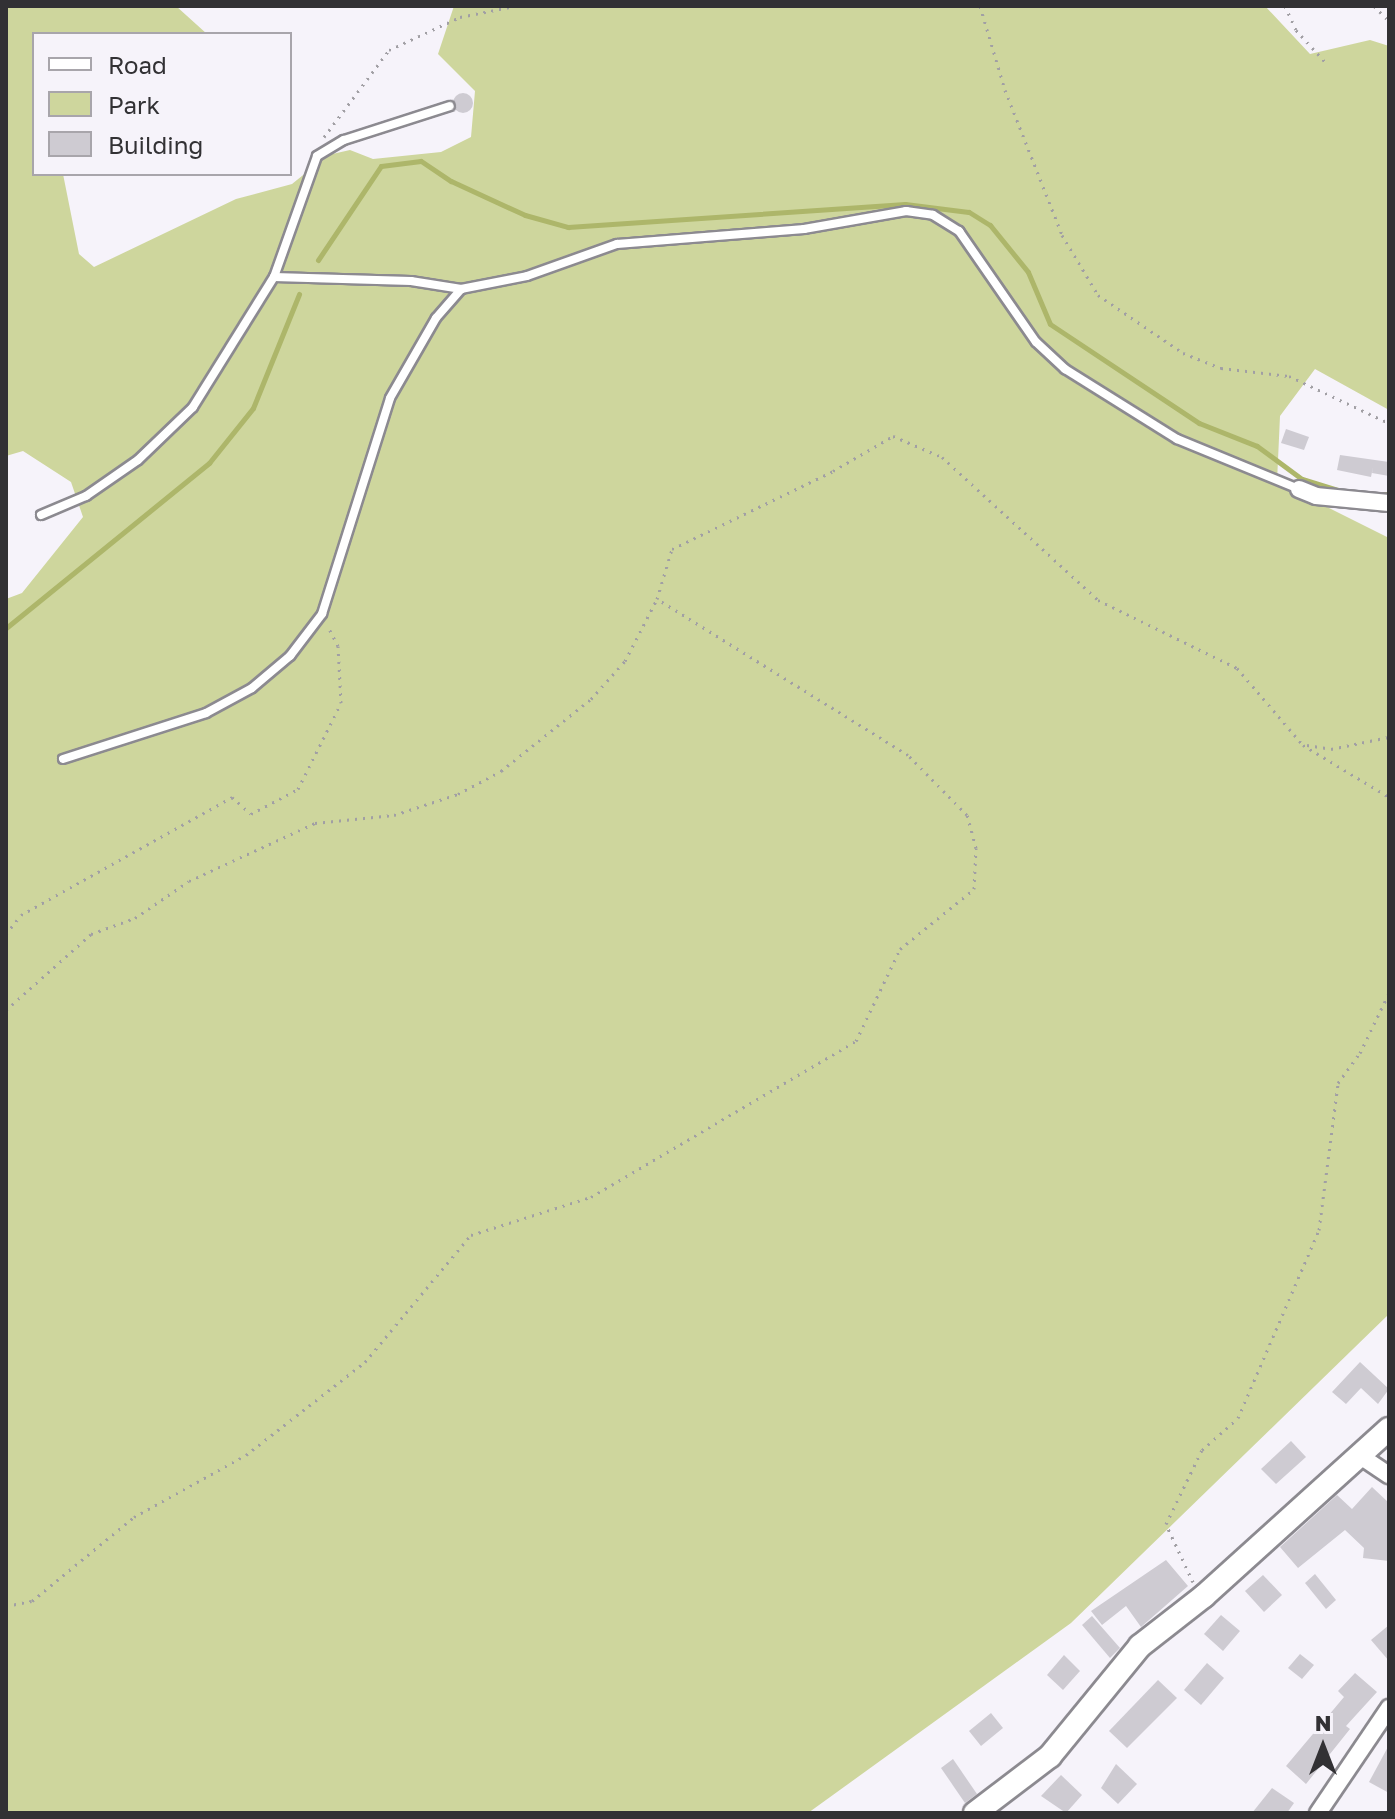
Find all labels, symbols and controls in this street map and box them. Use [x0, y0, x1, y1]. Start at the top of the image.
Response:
legend [32, 32, 292, 176]
text: Road [108, 50, 167, 79]
text: Park [108, 90, 160, 119]
text: Building [108, 130, 203, 159]
north arrow [1283, 1707, 1363, 1787]
text: N [1315, 1709, 1331, 1736]

